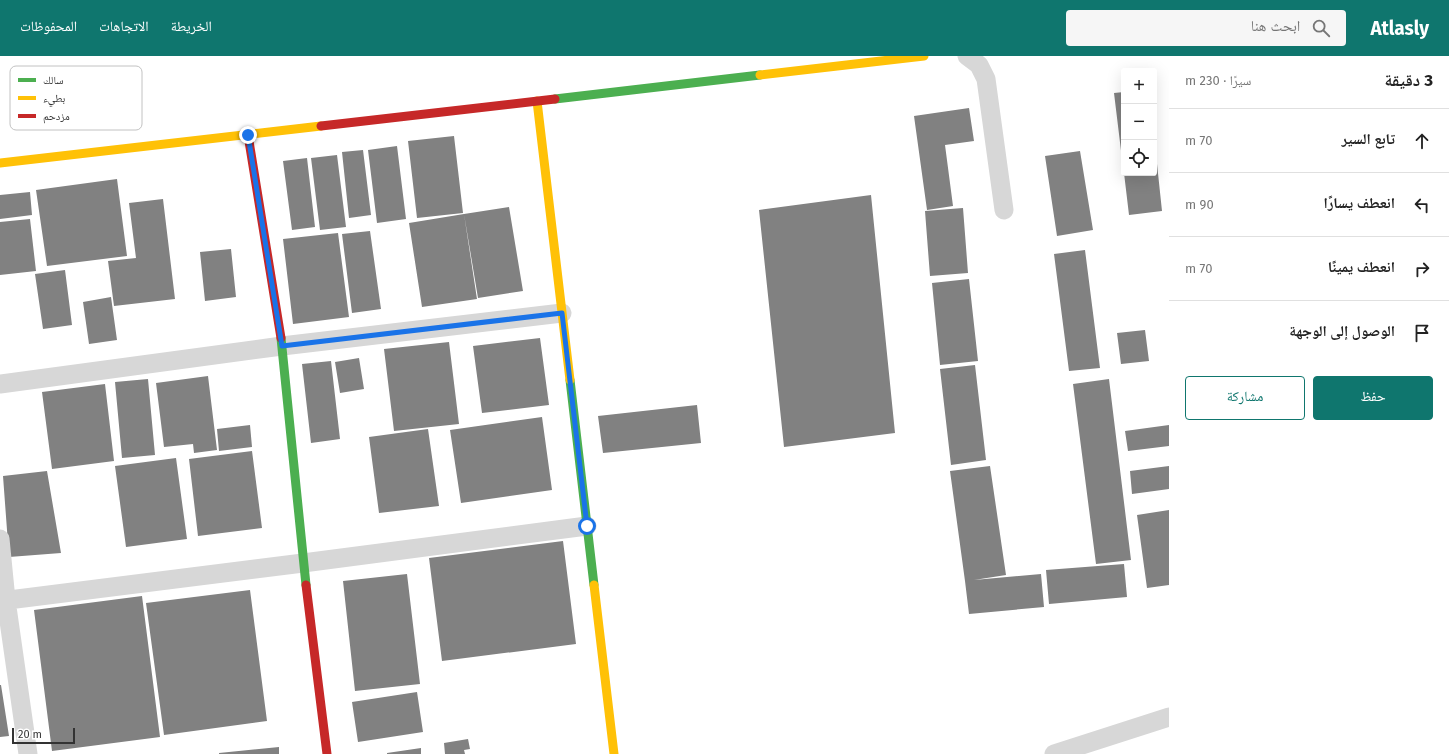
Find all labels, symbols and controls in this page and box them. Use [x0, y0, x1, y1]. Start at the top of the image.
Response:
search box [1066, 10, 1346, 46]
text: ابحث هنا [1251, 17, 1300, 35]
icon: search [1310, 17, 1332, 39]
text: Atlasly [1370, 17, 1429, 40]
text: المحفوظات [20, 18, 77, 35]
text: الاتجاهات [99, 18, 149, 35]
text: الخريطة [171, 18, 212, 35]
legend [10, 66, 142, 130]
map controls [1121, 68, 1157, 176]
button: + [1121, 68, 1157, 104]
text: 3 دقيقة [1384, 70, 1433, 91]
text: سيرًا · 230 m [1185, 73, 1251, 88]
text: سالك [43, 74, 63, 87]
text: بطيء [43, 92, 65, 107]
button: − [1121, 104, 1157, 140]
text: مزدحم [43, 110, 70, 124]
route end [239, 126, 257, 144]
text: تابع السير [1341, 130, 1395, 148]
icon: ahead [1411, 130, 1433, 152]
text: 70 m [1185, 133, 1212, 148]
button: locate [1121, 140, 1157, 176]
text: انعطف يسارًا [1323, 194, 1395, 212]
icon: left [1411, 194, 1433, 216]
text: 90 m [1185, 197, 1214, 212]
text: انعطف يمينًا [1328, 258, 1395, 276]
icon: right [1411, 258, 1433, 280]
text: 70 m [1185, 261, 1212, 276]
text: الوصول إلى الوجهة [1289, 322, 1395, 340]
icon: arrive [1411, 322, 1433, 344]
button: مشاركة [1185, 376, 1305, 420]
button: حفظ [1313, 376, 1433, 420]
route start [578, 517, 596, 535]
scale bar [12, 726, 75, 745]
text: 20 m [18, 728, 42, 741]

